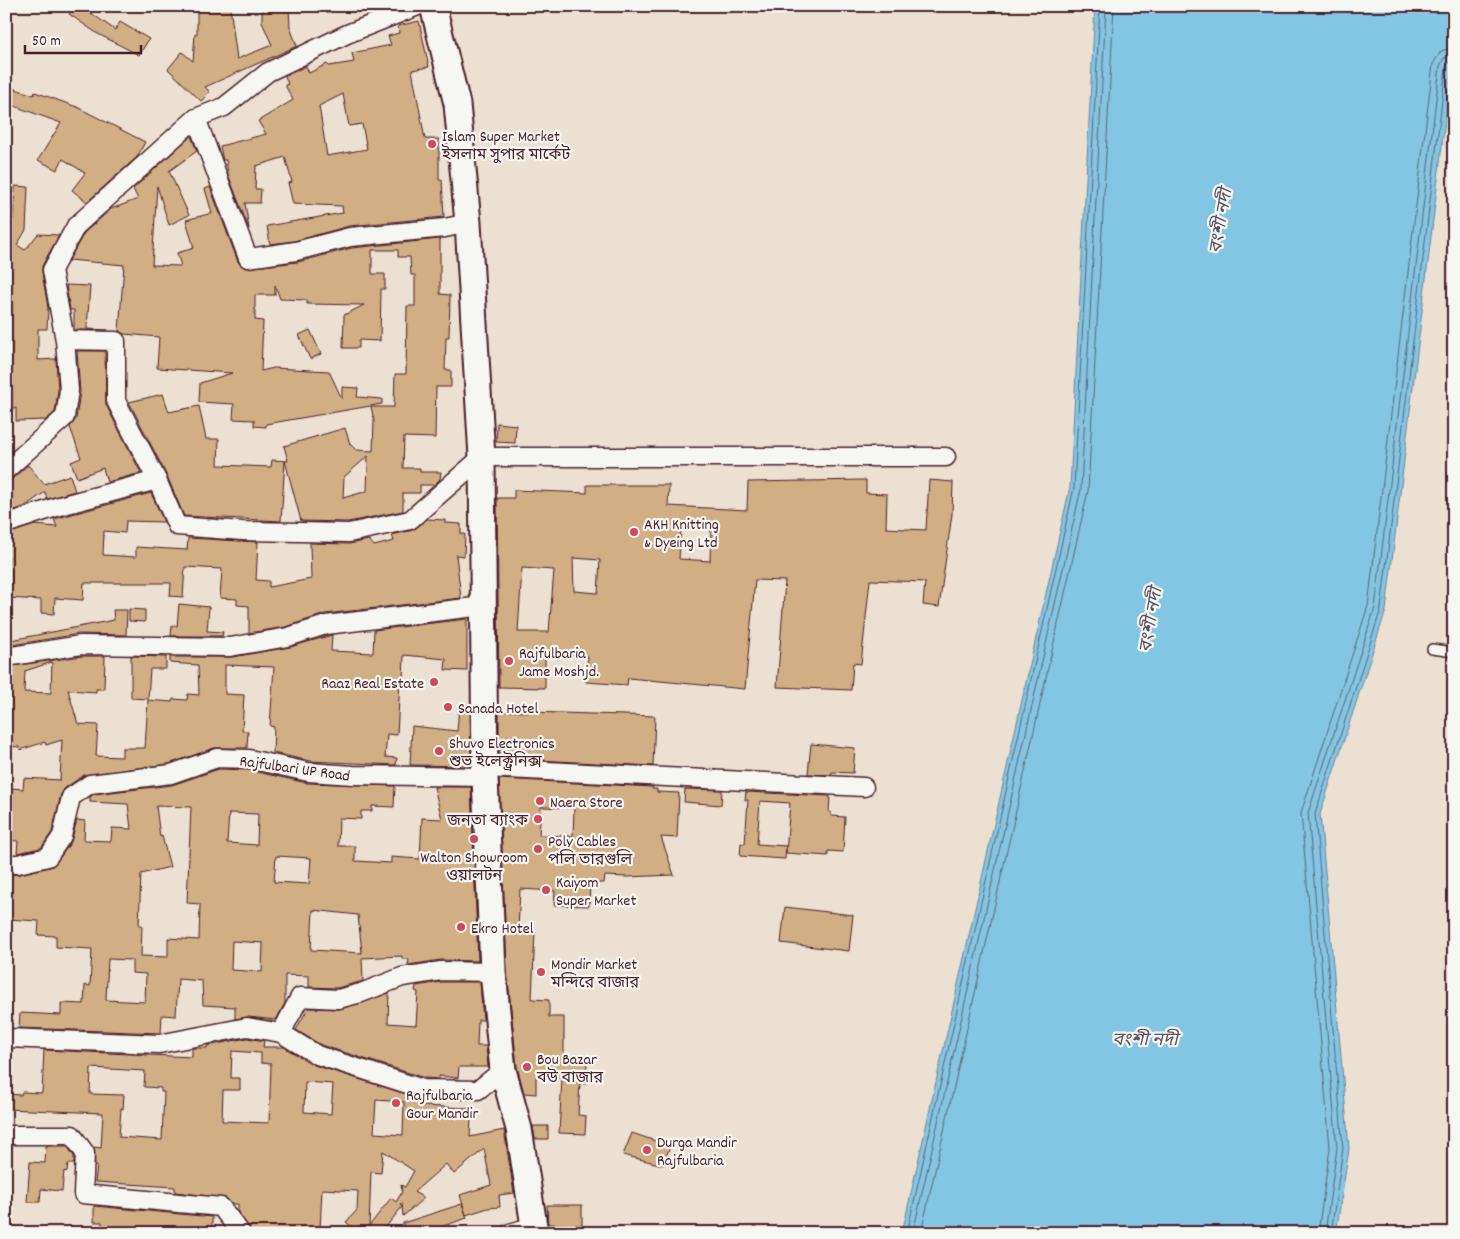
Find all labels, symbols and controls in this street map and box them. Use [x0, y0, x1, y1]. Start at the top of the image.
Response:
scale bar [25, 22, 141, 54]
text: 50 m [32, 31, 61, 53]
place label: Islam Super Market ইসলাম সুপার মার্কেট [441, 126, 571, 167]
marker: Islam Super Market ইসলাম সুপার মার্কেট [426, 138, 438, 150]
water label: বংশী নদী [1203, 184, 1241, 256]
place label: AKH Knitting & Dyeing Ltd [644, 514, 719, 555]
marker: AKH Knitting & Dyeing Ltd [628, 526, 640, 538]
water label: বংশী নদী [1133, 583, 1171, 655]
place label: Rajfulbaria Jame Moshjd. [519, 643, 599, 684]
marker: Rajfulbaria Jame Moshjd. [503, 655, 515, 667]
place label: Raaz Real Estate [321, 673, 424, 696]
marker: Raaz Real Estate [428, 676, 440, 688]
place label: Sanada Hotel [458, 698, 538, 721]
marker: Sanada Hotel [442, 701, 454, 713]
place label: Shuvo Electronics শুভ ইলেক্ট্রনিক্স [449, 733, 555, 774]
marker: Shuvo Electronics শুভ ইলেক্ট্রনিক্স [433, 745, 445, 757]
street label: Rajfulbari UP Road [238, 750, 351, 789]
place label: Naera Store [550, 792, 623, 815]
marker: Naera Store [534, 795, 546, 807]
place label: জনতা ব্যাংক [446, 810, 529, 833]
marker: জনতা ব্যাংক [532, 813, 544, 825]
place label: Poly Cables পলি তারগুলি [548, 831, 633, 872]
marker: Walton Showroom ওয়ালটন [468, 833, 480, 845]
marker: Poly Cables পলি তারগুলি [532, 843, 544, 855]
place label: Walton Showroom ওয়ালটন [420, 847, 528, 888]
place label: Kaiyom Super Market [556, 872, 636, 913]
marker: Kaiyom Super Market [540, 884, 552, 896]
place label: Ekro Hotel [471, 918, 534, 941]
marker: Ekro Hotel [455, 921, 467, 933]
place label: Mondir Market মন্দিরে বাজার [550, 954, 639, 995]
marker: Mondir Market মন্দিরে বাজার [535, 966, 547, 978]
water label: বংশী নদী [1112, 1028, 1181, 1054]
place label: Bou Bazar বউ বাজার [536, 1049, 603, 1090]
marker: Bou Bazar বউ বাজার [521, 1061, 533, 1073]
place label: Rajfulbaria Gour Mandir [406, 1085, 478, 1126]
marker: Rajfulbaria Gour Mandir [390, 1097, 402, 1109]
place label: Durga Mandir Rajfulbaria [657, 1132, 737, 1173]
marker: Durga Mandir Rajfulbaria [641, 1144, 653, 1156]

